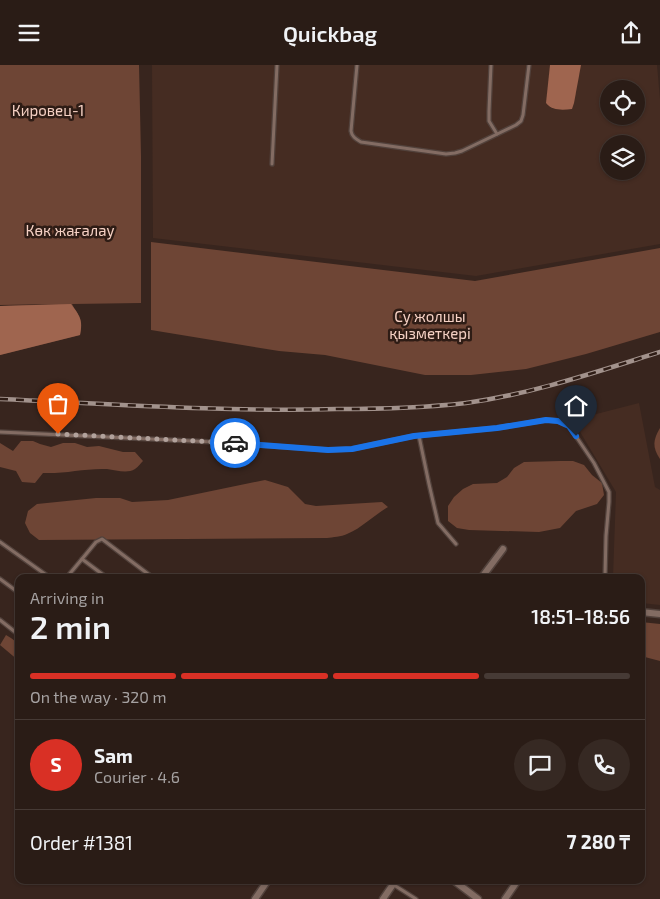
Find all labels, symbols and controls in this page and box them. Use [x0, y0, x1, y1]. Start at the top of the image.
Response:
icon: menu [15, 19, 43, 47]
icon: share [617, 19, 645, 47]
text: Quickbag [283, 20, 377, 46]
map controls [600, 80, 645, 180]
button: locate [600, 80, 645, 125]
park label: Кировец-1 [12, 101, 84, 119]
button: layers [600, 135, 645, 180]
park label: Көк жағалау [26, 221, 114, 240]
park label: Су жолшы қызметкері [389, 307, 471, 342]
pin [37, 383, 79, 434]
pin [555, 385, 597, 436]
icon: bag [44, 390, 72, 418]
icon: home [562, 392, 590, 420]
courier [210, 418, 260, 468]
icon: car [221, 429, 249, 457]
text: Arriving in [30, 588, 104, 607]
text: 18:51–18:56 [531, 605, 630, 628]
text: 2 min [30, 607, 111, 645]
text: On the way · 320 m [30, 687, 167, 706]
button: chat [514, 739, 566, 791]
button: phone [578, 739, 630, 791]
text: Sam [94, 744, 133, 767]
text: S [50, 753, 62, 776]
text: Courier · 4.6 [94, 767, 180, 786]
text: 7 280 ₸ [567, 830, 630, 853]
text: Order #1381 [30, 831, 133, 854]

